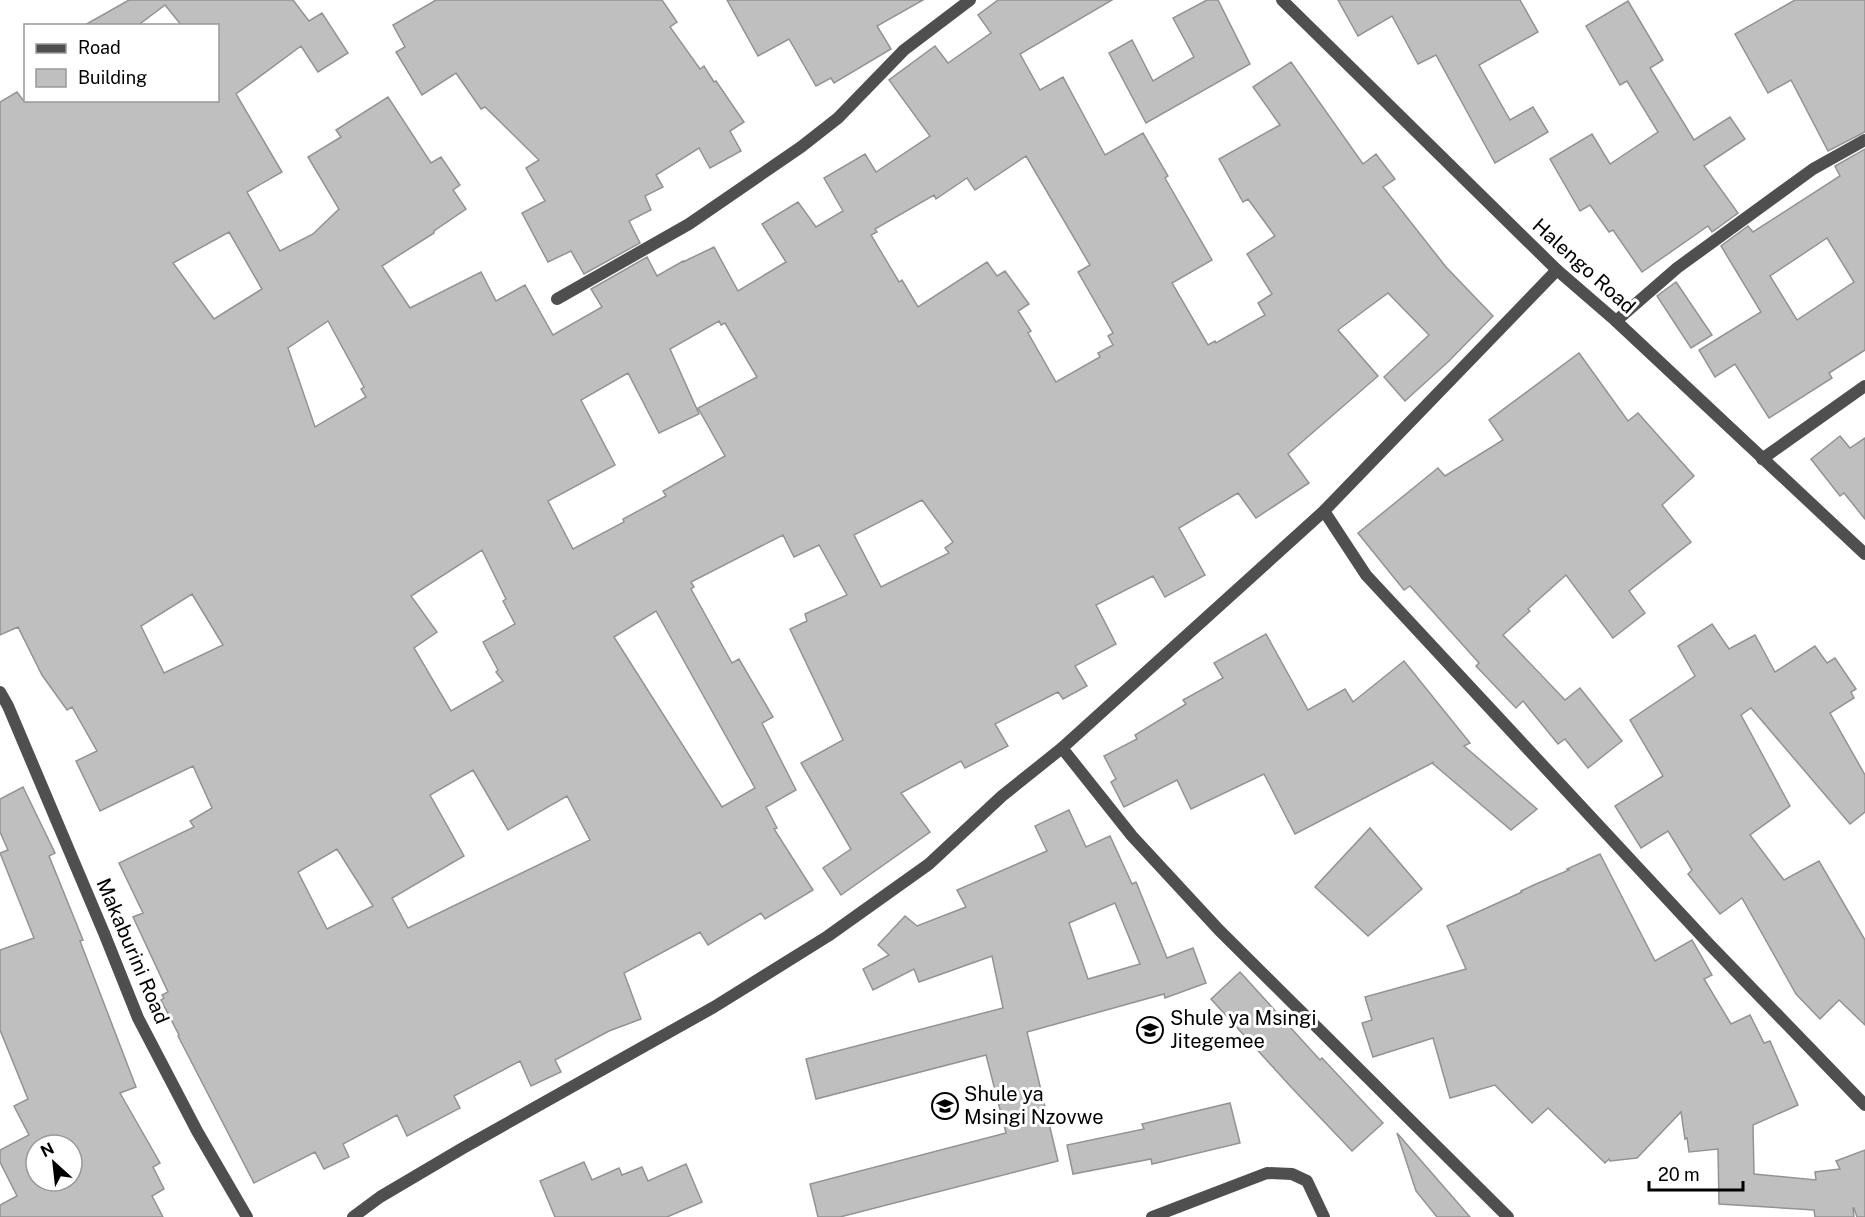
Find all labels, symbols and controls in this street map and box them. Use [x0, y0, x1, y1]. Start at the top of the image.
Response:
legend [24, 24, 219, 102]
text: Road [78, 37, 121, 58]
text: Building [78, 67, 147, 88]
street label: Halengo Road [1528, 213, 1640, 319]
street label: Makaburini Road [91, 875, 175, 1027]
place label: Shule ya Msingi Jitegemee [1170, 1006, 1316, 1053]
school or university icon: Shule ya Msingi Jitegemee [1135, 1015, 1165, 1045]
place label: Shule ya Msingi Nzovwe [964, 1082, 1103, 1129]
school or university icon: Shule ya Msingi Nzovwe [930, 1091, 960, 1121]
north arrow [24, 1133, 84, 1193]
text: N [38, 1139, 57, 1161]
scale bar [1649, 1154, 1744, 1192]
text: 20 m [1658, 1164, 1700, 1185]

